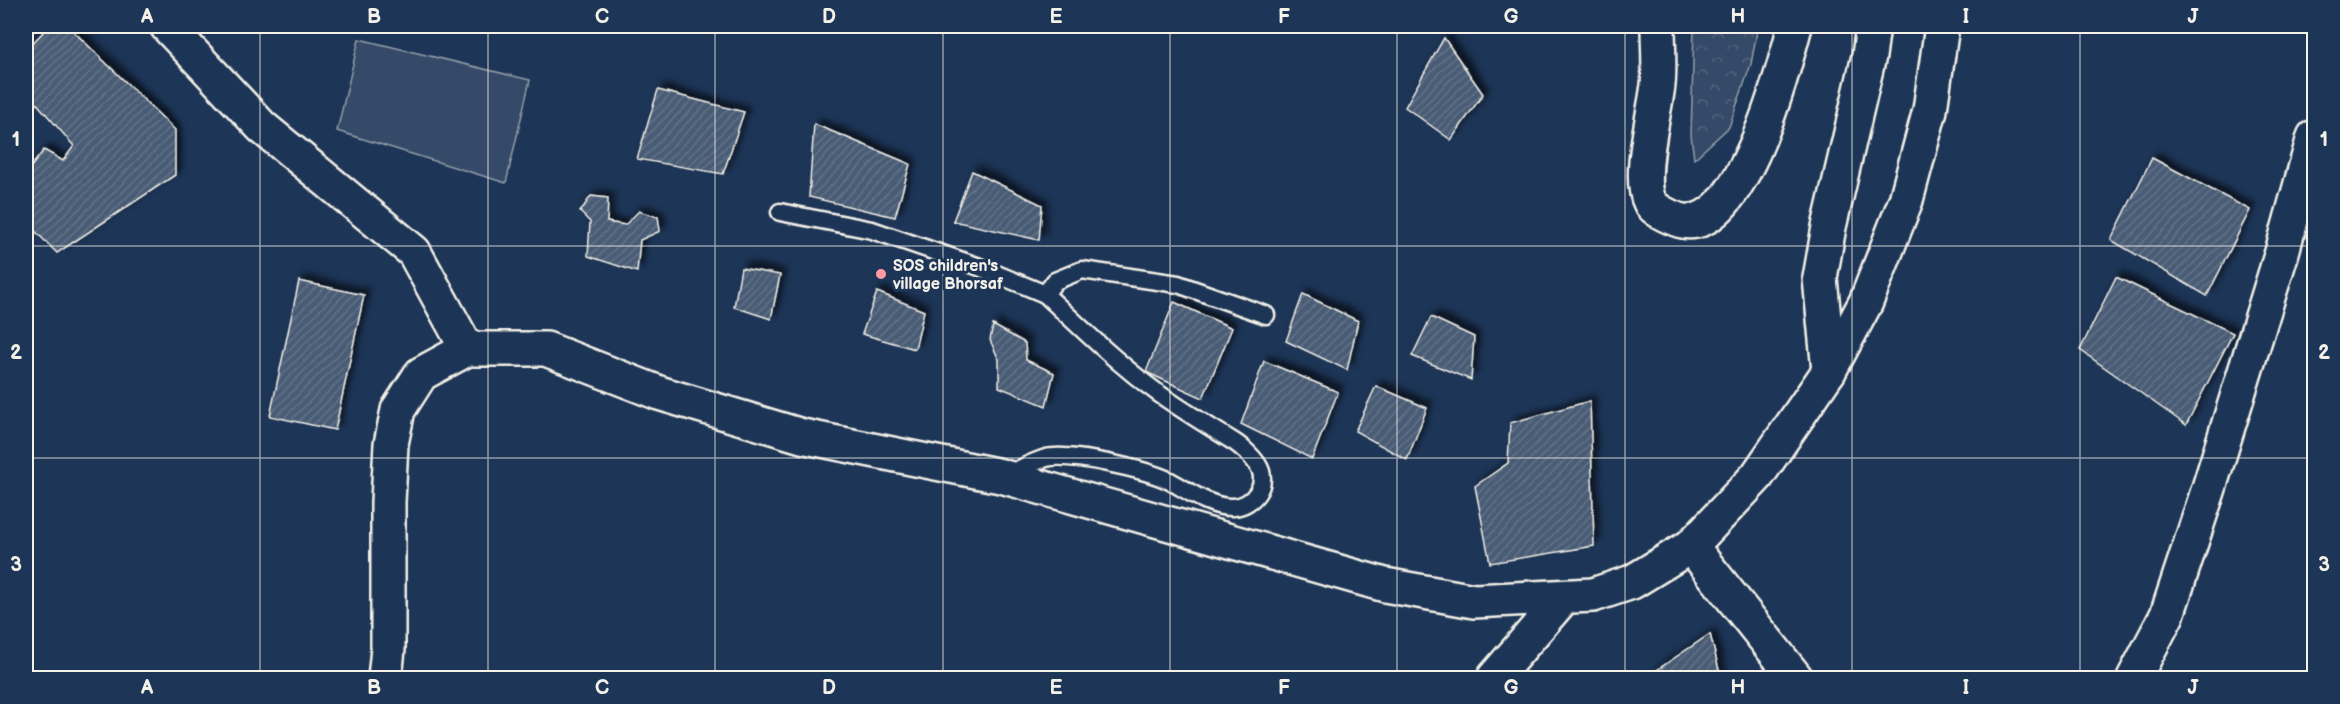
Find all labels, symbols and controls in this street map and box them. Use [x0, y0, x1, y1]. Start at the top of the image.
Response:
text: A [140, 5, 154, 29]
text: B [367, 5, 381, 29]
text: C [595, 5, 609, 29]
text: D [822, 5, 836, 29]
text: E [1050, 5, 1063, 29]
text: F [1278, 5, 1290, 29]
text: G [1504, 5, 1519, 29]
text: H [1731, 5, 1745, 29]
text: I [1963, 5, 1969, 29]
text: J [2188, 5, 2200, 29]
text: 1 [12, 128, 20, 152]
text: 1 [2320, 128, 2328, 152]
place label: SOS children's village Bhorsaf [892, 257, 1004, 294]
marker: SOS children's village Bhorsaf [874, 267, 888, 281]
text: 2 [10, 341, 22, 365]
text: 2 [2318, 341, 2330, 365]
text: 3 [10, 553, 22, 577]
text: 3 [2318, 553, 2330, 577]
text: A [140, 676, 154, 700]
text: B [367, 676, 381, 700]
text: C [595, 676, 609, 700]
text: D [822, 676, 836, 700]
text: E [1050, 676, 1063, 700]
text: F [1278, 676, 1290, 700]
text: G [1504, 676, 1519, 700]
text: H [1731, 676, 1745, 700]
text: I [1963, 676, 1969, 700]
text: J [2188, 676, 2200, 700]

